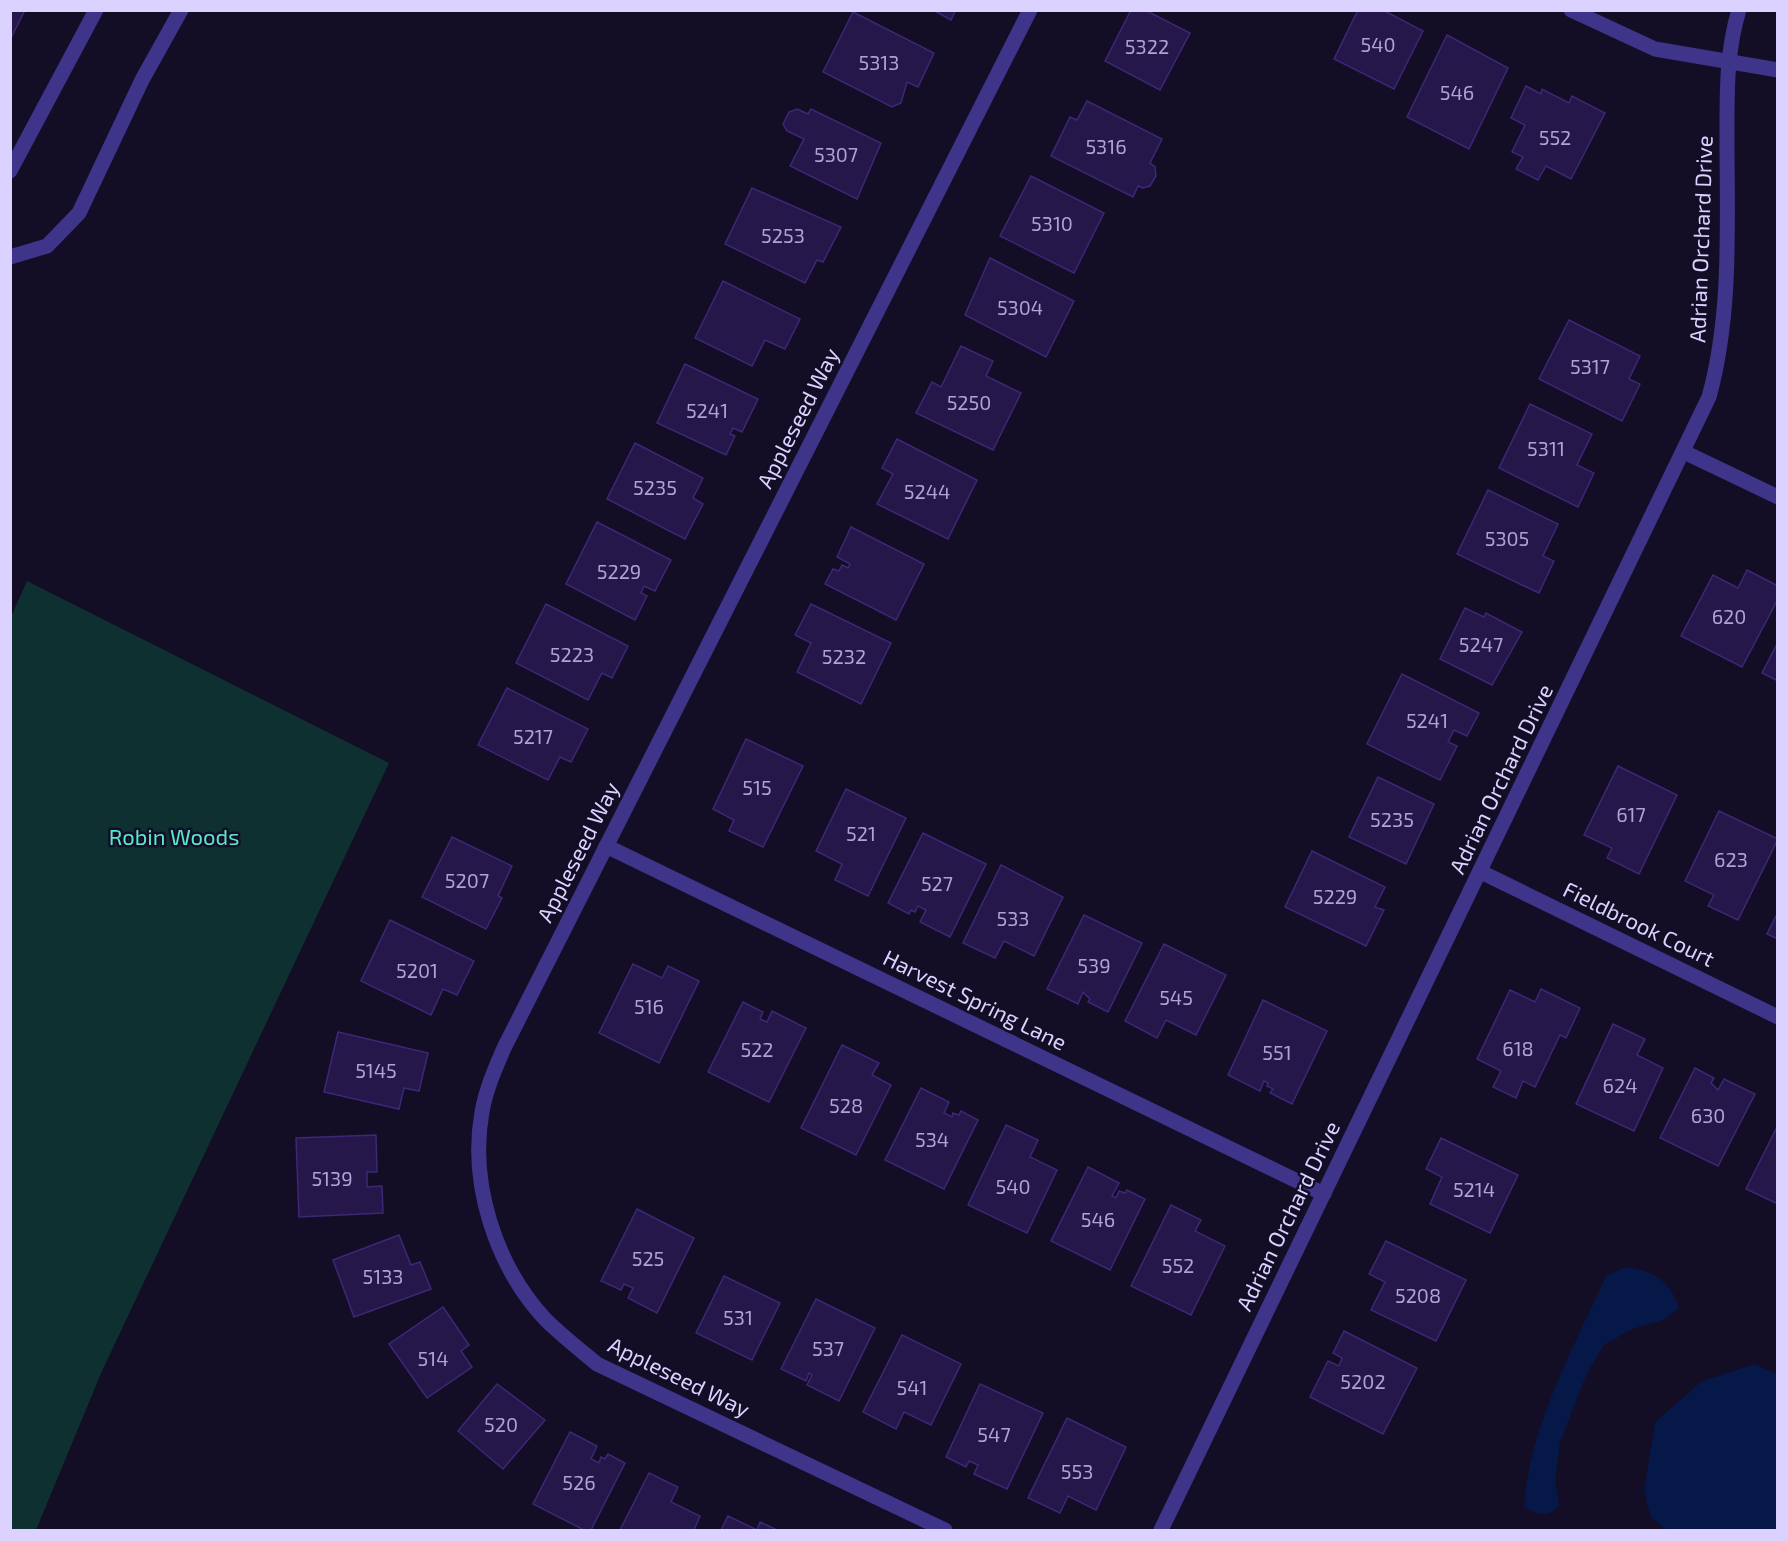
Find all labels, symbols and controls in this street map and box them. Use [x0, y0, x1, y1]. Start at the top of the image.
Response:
house number: 540 [1360, 32, 1396, 56]
house number: 5322 [1125, 34, 1169, 58]
house number: 5313 [859, 50, 899, 74]
house number: 546 [1440, 80, 1474, 104]
house number: 552 [1539, 125, 1571, 149]
house number: 5316 [1085, 134, 1127, 158]
street label: Adrian Orchard Drive [1683, 135, 1717, 343]
house number: 5307 [814, 142, 858, 166]
house number: 5310 [1031, 211, 1073, 235]
house number: 5253 [761, 223, 805, 247]
house number: 5304 [997, 295, 1043, 319]
street label: Appleseed Way [751, 343, 844, 492]
house number: 5317 [1570, 354, 1610, 378]
house number: 5250 [947, 390, 991, 414]
house number: 5241 [686, 398, 728, 422]
house number: 5311 [1527, 436, 1565, 460]
house number: 5235 [633, 475, 677, 499]
house number: 5244 [904, 479, 950, 503]
house number: 5305 [1485, 526, 1529, 550]
house number: 5229 [597, 559, 641, 583]
house number: 620 [1712, 604, 1746, 628]
house number: 5247 [1459, 632, 1503, 656]
house number: 5223 [550, 642, 594, 666]
house number: 5232 [822, 644, 866, 668]
street label: Adrian Orchard Drive [1443, 680, 1557, 878]
house number: 5241 [1406, 708, 1448, 732]
house number: 5217 [513, 724, 553, 748]
house number: 515 [742, 775, 772, 799]
street label: Appleseed Way [531, 777, 624, 926]
house number: 617 [1616, 802, 1646, 826]
house number: 5235 [1370, 807, 1414, 831]
house number: 521 [846, 821, 876, 845]
park label: Robin Woods [109, 823, 239, 849]
house number: 623 [1714, 847, 1748, 871]
house number: 5207 [445, 868, 489, 892]
house number: 527 [921, 871, 953, 895]
street label: Fieldbrook Court [1560, 875, 1719, 971]
house number: 5229 [1313, 884, 1357, 908]
house number: 533 [997, 906, 1029, 930]
street label: Harvest Spring Lane [880, 943, 1071, 1055]
house number: 539 [1077, 953, 1111, 977]
house number: 5201 [396, 958, 438, 982]
house number: 545 [1159, 985, 1193, 1009]
house number: 516 [634, 994, 664, 1018]
house number: 618 [1502, 1036, 1534, 1060]
house number: 522 [740, 1037, 774, 1061]
house number: 551 [1262, 1040, 1292, 1064]
house number: 5145 [355, 1058, 397, 1082]
house number: 624 [1603, 1073, 1637, 1097]
house number: 528 [829, 1093, 863, 1117]
house number: 630 [1691, 1103, 1725, 1127]
street label: Adrian Orchard Drive [1230, 1117, 1344, 1315]
house number: 534 [915, 1127, 949, 1151]
house number: 5139 [311, 1166, 353, 1190]
house number: 540 [995, 1174, 1031, 1198]
house number: 5214 [1453, 1177, 1495, 1201]
house number: 546 [1081, 1207, 1115, 1231]
house number: 525 [632, 1246, 664, 1270]
house number: 552 [1162, 1253, 1194, 1277]
house number: 5133 [363, 1264, 403, 1288]
house number: 5208 [1395, 1283, 1441, 1307]
house number: 531 [723, 1305, 753, 1329]
street label: Appleseed Way [605, 1331, 755, 1422]
house number: 537 [812, 1336, 844, 1360]
house number: 514 [418, 1346, 448, 1370]
house number: 5202 [1340, 1369, 1386, 1393]
house number: 541 [897, 1375, 927, 1399]
house number: 520 [484, 1412, 518, 1436]
house number: 547 [977, 1422, 1011, 1446]
house number: 553 [1061, 1459, 1093, 1483]
house number: 526 [562, 1470, 596, 1494]

